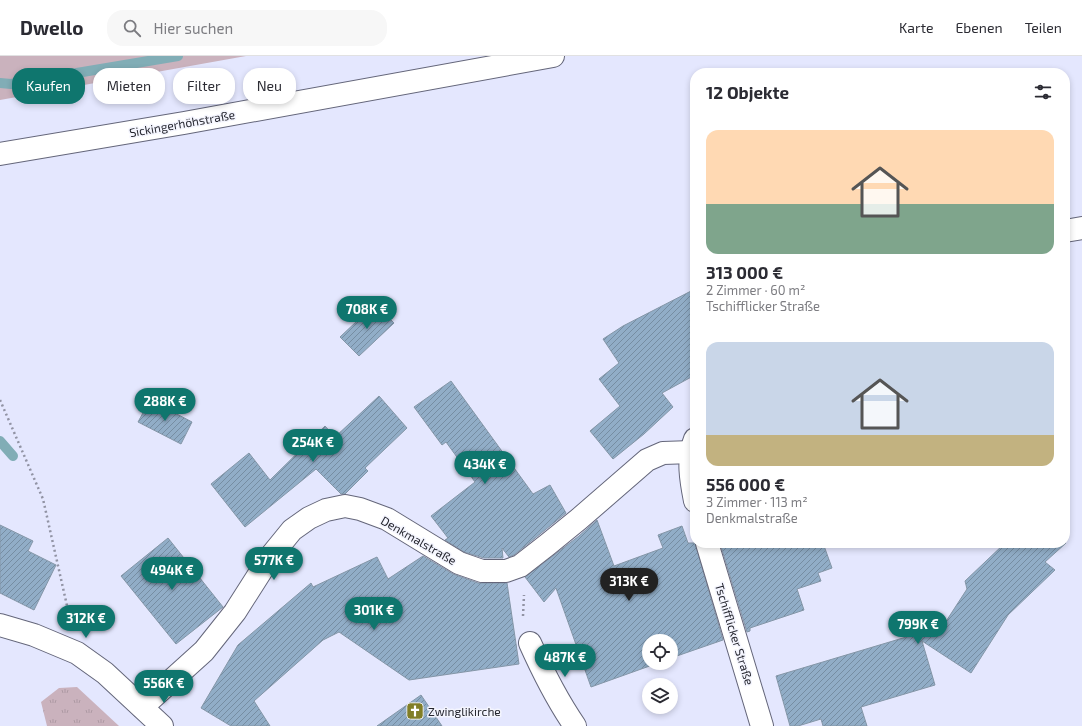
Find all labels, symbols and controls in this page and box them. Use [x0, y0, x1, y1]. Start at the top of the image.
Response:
search box [107, 10, 387, 46]
text: Dwello [20, 16, 83, 39]
icon: search [121, 17, 143, 39]
text: Hier suchen [153, 19, 233, 37]
text: Karte [899, 19, 934, 36]
text: Ebenen [956, 19, 1003, 36]
text: Teilen [1025, 19, 1062, 36]
chip: Kaufen [12, 68, 85, 104]
chip: Mieten [93, 68, 165, 104]
chip: Filter [173, 68, 235, 104]
chip: Neu [243, 68, 296, 104]
icon: filters [1032, 81, 1054, 103]
text: 12 Objekte [706, 82, 789, 102]
street label: Sickingerhöhstraße [128, 107, 236, 139]
icon: home [844, 156, 916, 228]
text: 313 000 € [706, 262, 783, 282]
text: 2 Zimmer · 60 m² [706, 282, 805, 298]
pin: 708K € [334, 296, 400, 330]
text: Tschifflicker Straße [706, 298, 820, 314]
text: 708K € [346, 301, 388, 317]
icon: home [844, 368, 916, 440]
pin: 288K € [132, 388, 198, 422]
text: 288K € [143, 393, 187, 409]
pin: 254K € [280, 429, 346, 463]
text: 254K € [292, 434, 334, 450]
pin: 434K € [452, 451, 518, 485]
text: 434K € [463, 456, 507, 472]
text: 556 000 € [706, 474, 785, 494]
text: 3 Zimmer · 113 m² [706, 494, 808, 510]
text: Denkmalstraße [706, 510, 798, 526]
street label: Denkmalstraße [379, 513, 459, 567]
pin: 577K € [241, 547, 307, 581]
text: 577K € [254, 552, 294, 568]
pin: 494K € [139, 557, 205, 591]
text: 494K € [150, 562, 194, 578]
pin: 313K € [596, 568, 662, 602]
text: 313K € [609, 573, 649, 589]
street label: Tschifflicker Straße [713, 582, 757, 686]
pin: 301K € [341, 597, 407, 631]
text: 301K € [354, 602, 394, 618]
pin: 312K € [53, 605, 119, 639]
text: 312K € [66, 610, 106, 626]
pin: 799K € [885, 611, 951, 645]
text: 799K € [897, 616, 939, 632]
map controls [642, 634, 678, 714]
button: locate [642, 634, 678, 670]
pin: 487K € [532, 644, 598, 678]
text: 487K € [544, 649, 586, 665]
pin: 556K € [131, 670, 197, 704]
text: 556K € [143, 675, 185, 691]
button: layers [642, 678, 678, 714]
church icon: Zwinglikirche [405, 701, 425, 721]
place label: Zwinglikirche [428, 704, 501, 718]

